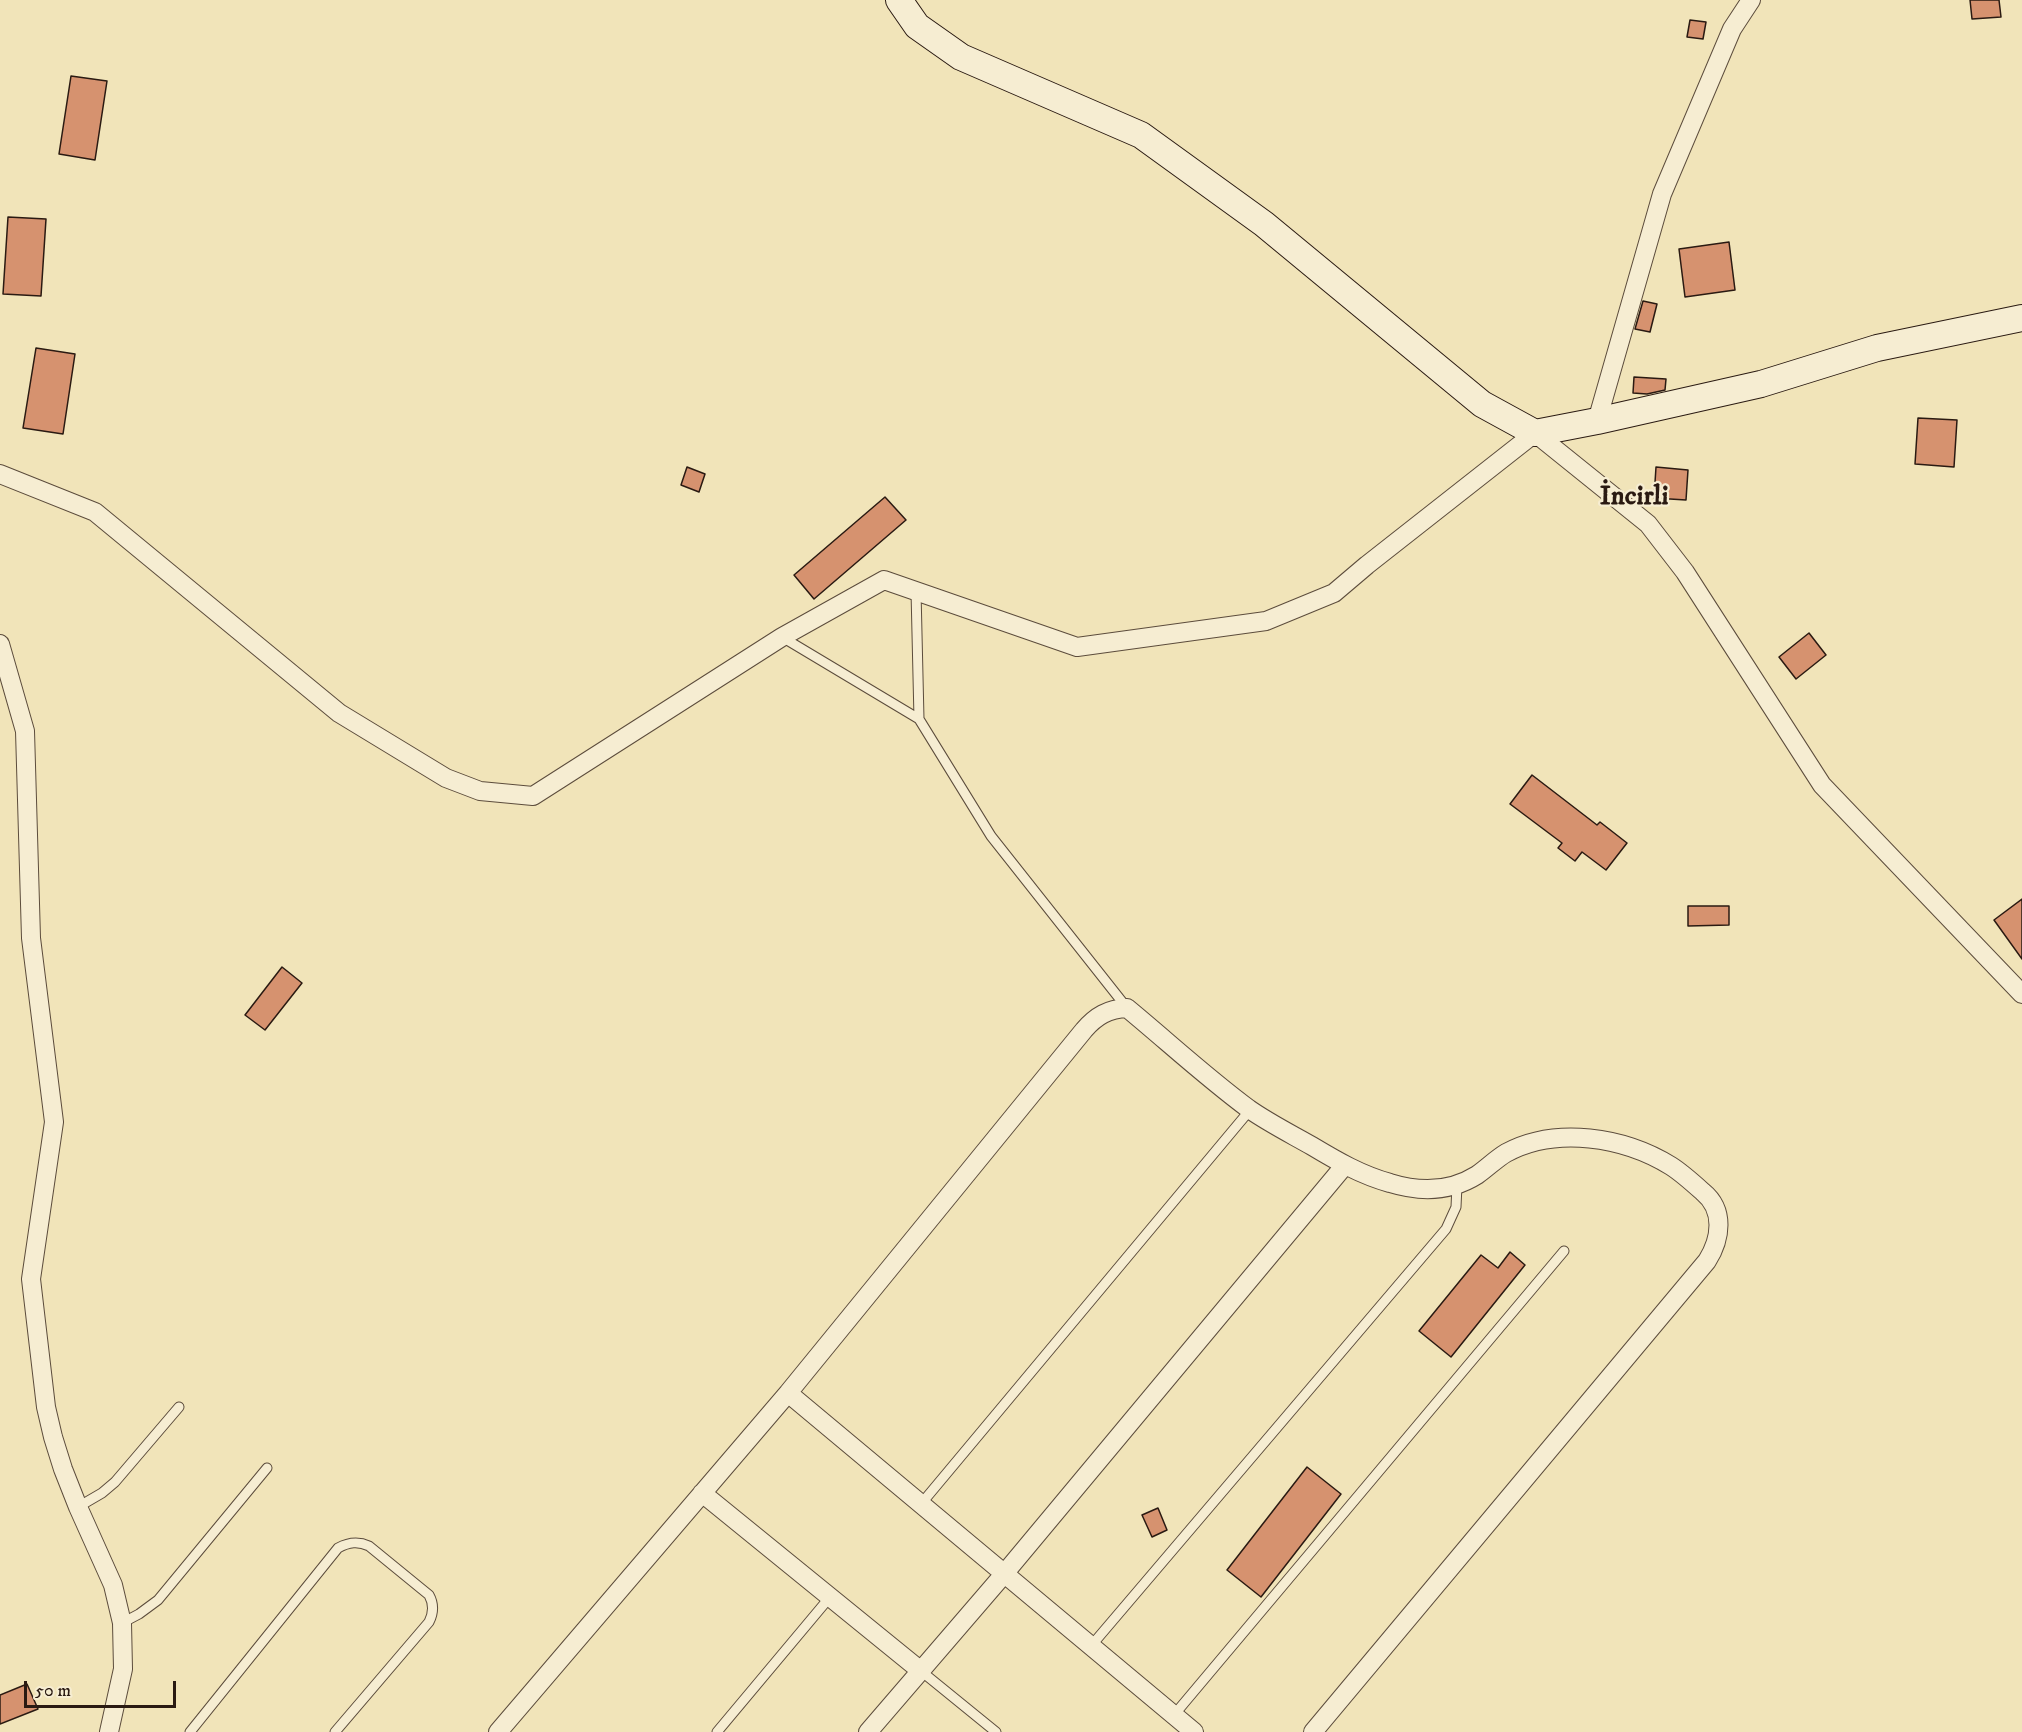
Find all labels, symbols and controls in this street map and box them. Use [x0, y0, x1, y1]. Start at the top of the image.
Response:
district label: İncirli [1600, 482, 1668, 514]
scale bar [27, 1669, 178, 1707]
text: 50 m [35, 1680, 71, 1702]

